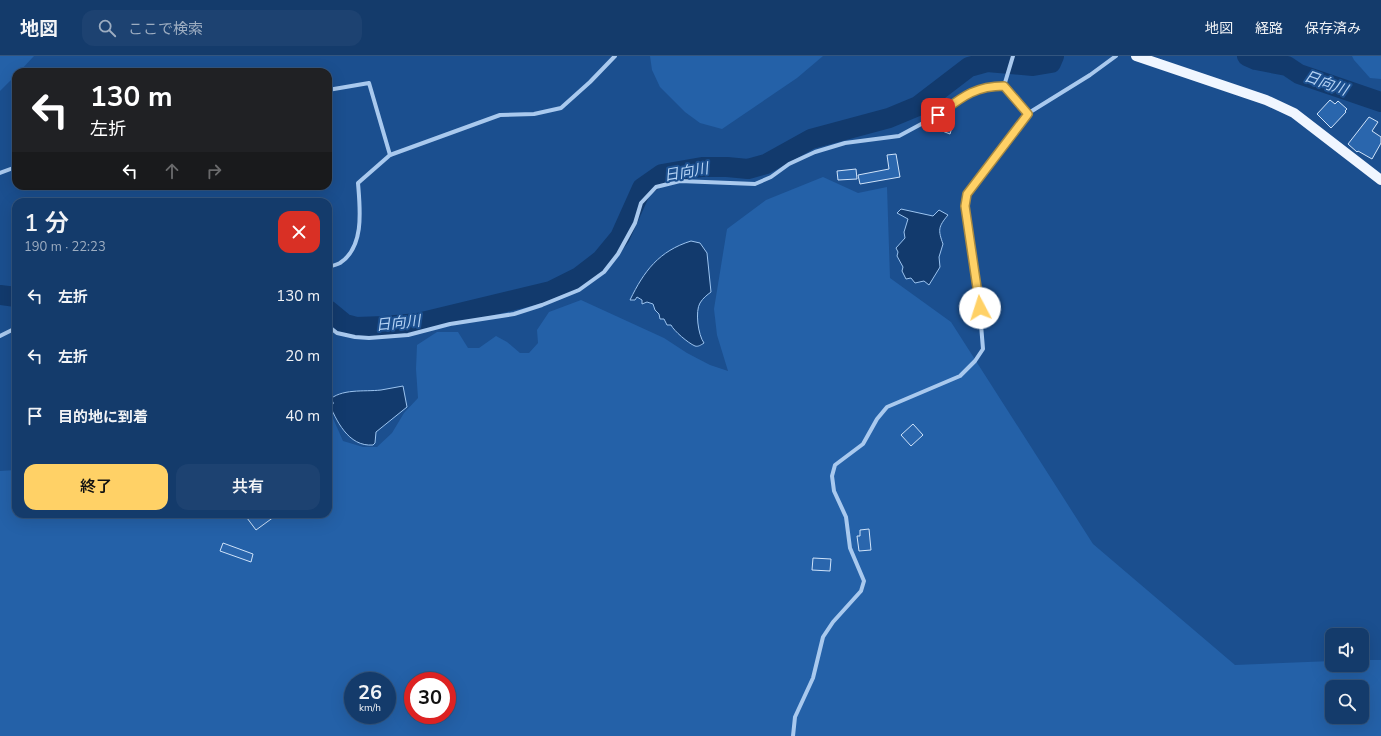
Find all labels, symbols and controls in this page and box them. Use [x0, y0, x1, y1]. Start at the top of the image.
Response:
search box [82, 10, 362, 46]
text: 地図 [20, 16, 58, 42]
icon: search [96, 17, 118, 39]
text: ここで検索 [128, 19, 203, 39]
text: 地図 [1205, 19, 1233, 38]
text: 経路 [1255, 19, 1283, 38]
text: 保存済み [1305, 19, 1361, 38]
water label: 日向川 [1301, 66, 1352, 101]
text: 130 m [90, 78, 173, 116]
icon: left [24, 84, 76, 136]
pin [921, 98, 955, 132]
icon: arrive [927, 104, 949, 126]
text: 左折 [90, 117, 126, 141]
water label: 日向川 [662, 158, 712, 186]
icon: left [119, 160, 141, 182]
icon: ahead [161, 160, 183, 182]
icon: right [203, 160, 225, 182]
text: 1 分 [24, 207, 69, 239]
button: close [278, 211, 320, 253]
text: 190 m · 22:23 [24, 238, 106, 256]
icon: left [24, 285, 46, 307]
text: 130 m [276, 286, 320, 306]
text: 左折 [58, 287, 88, 307]
position arrow [959, 287, 1001, 329]
water label: 日向川 [375, 310, 423, 335]
icon: left [24, 345, 46, 367]
text: 20 m [285, 346, 320, 366]
text: 左折 [58, 347, 88, 367]
icon: arrive [24, 405, 46, 427]
text: 40 m [285, 406, 320, 426]
text: 目的地に到着 [58, 407, 148, 427]
button: 終了 [24, 464, 168, 510]
button: 共有 [176, 464, 320, 510]
map controls [1325, 628, 1369, 724]
button: sound [1325, 628, 1369, 672]
speed limit sign: 30 [404, 672, 456, 724]
text: 26 [358, 679, 382, 706]
button: search [1325, 680, 1369, 724]
text: km/h [359, 701, 381, 715]

